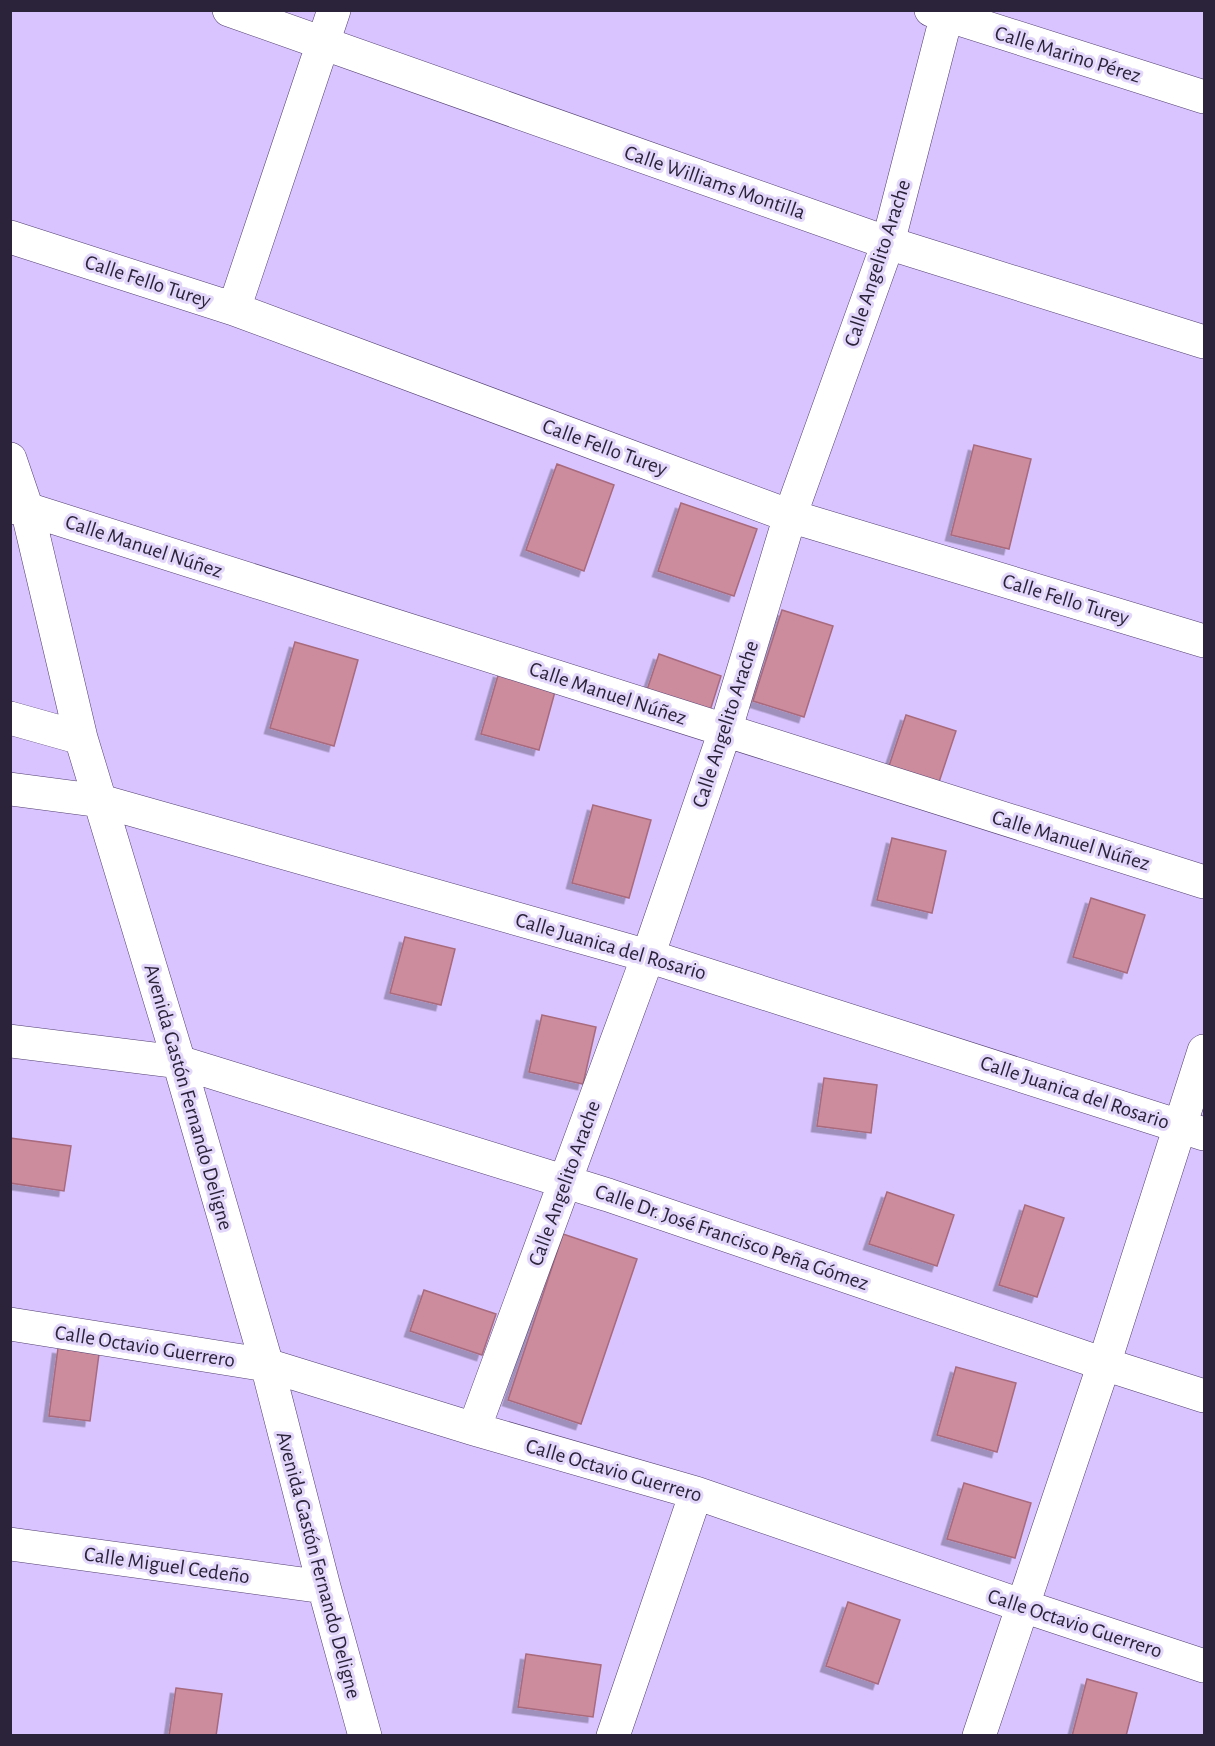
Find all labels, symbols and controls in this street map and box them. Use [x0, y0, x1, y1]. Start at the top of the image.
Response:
street label: Calle Marino Pérez [992, 22, 1143, 87]
street label: Calle Williams Montilla [622, 142, 808, 223]
street label: Calle Angelito Arache [841, 177, 914, 349]
street label: Calle Fello Turey [82, 251, 213, 312]
street label: Calle Fello Turey [540, 415, 670, 480]
street label: Calle Manuel Núñez [63, 511, 225, 582]
street label: Calle Fello Turey [1000, 570, 1132, 629]
street label: Calle Angelito Arache [689, 638, 762, 810]
street label: Calle Manuel Núñez [527, 658, 689, 729]
street label: Calle Manuel Núñez [990, 807, 1152, 874]
street label: Calle Juanica del Rosario [513, 909, 709, 984]
street label: Avenida Gastón Fernando Deligne [140, 962, 237, 1232]
street label: Calle Juanica del Rosario [978, 1052, 1172, 1133]
street label: Calle Angelito Arache [525, 1098, 604, 1269]
street label: Calle Dr. José Francisco Peña Gómez [593, 1181, 871, 1294]
street label: Calle Octavio Guerrero [53, 1322, 237, 1371]
street label: Avenida Gastón Fernando Deligne [273, 1429, 364, 1701]
street label: Calle Octavio Guerrero [523, 1435, 704, 1506]
street label: Calle Miguel Cedeño [83, 1543, 251, 1588]
street label: Calle Octavio Guerrero [985, 1585, 1165, 1662]

